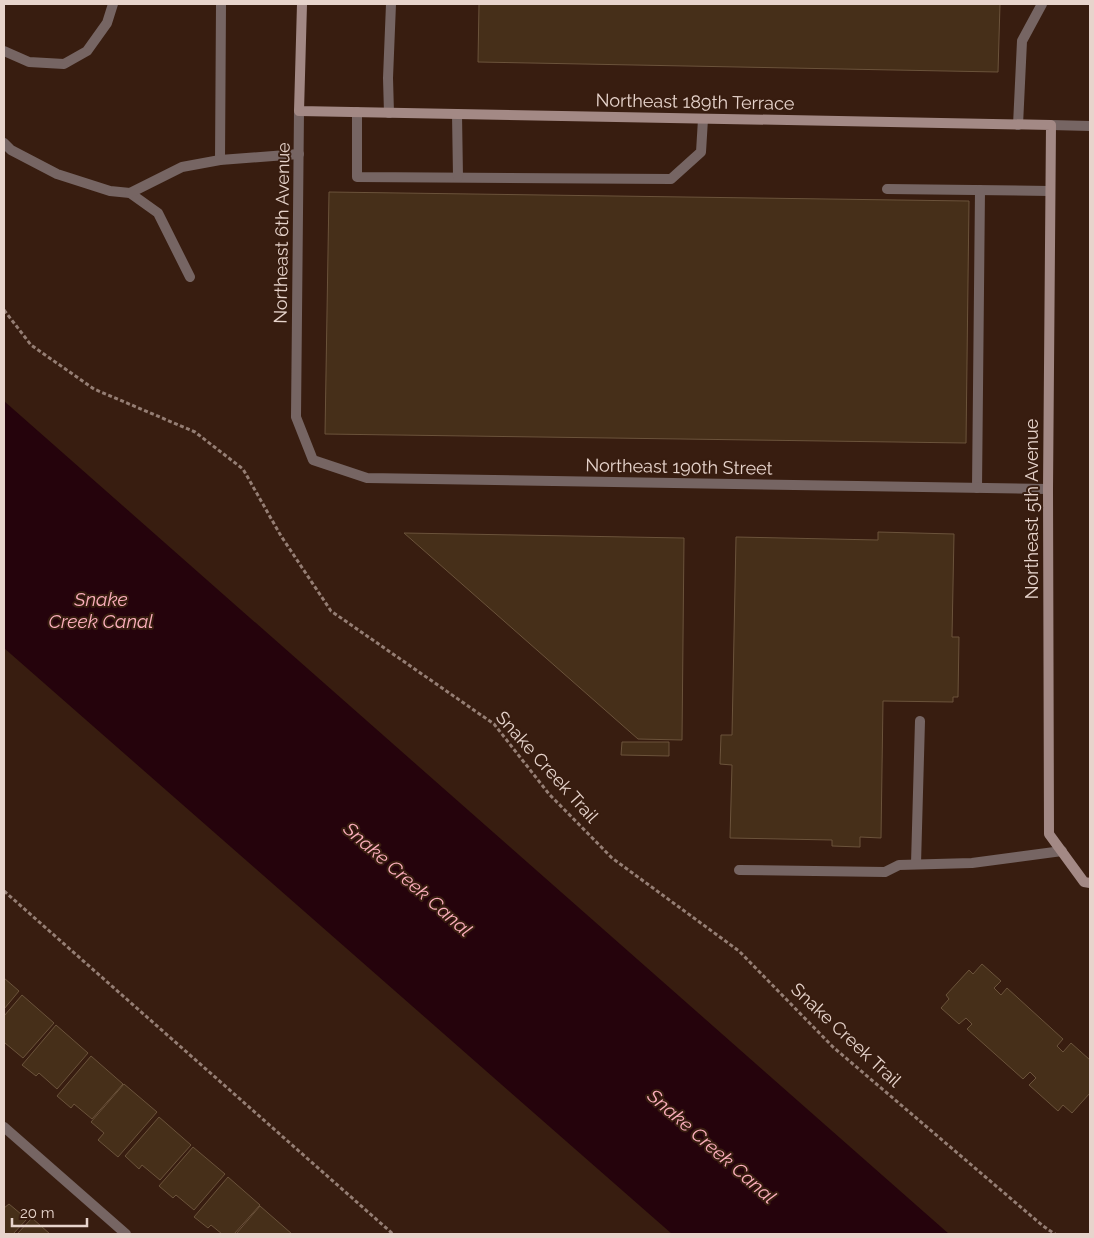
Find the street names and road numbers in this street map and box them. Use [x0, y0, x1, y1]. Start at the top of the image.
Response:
street label: Northeast 189th Terrace [595, 89, 795, 114]
street label: Northeast 6th Avenue [269, 142, 294, 324]
street label: Northeast 5th Avenue [1021, 418, 1042, 599]
street label: Northeast 190th Street [585, 454, 773, 479]
street label: Snake Creek Trail [492, 707, 603, 827]
street label: Snake Creek Trail [787, 978, 906, 1091]

